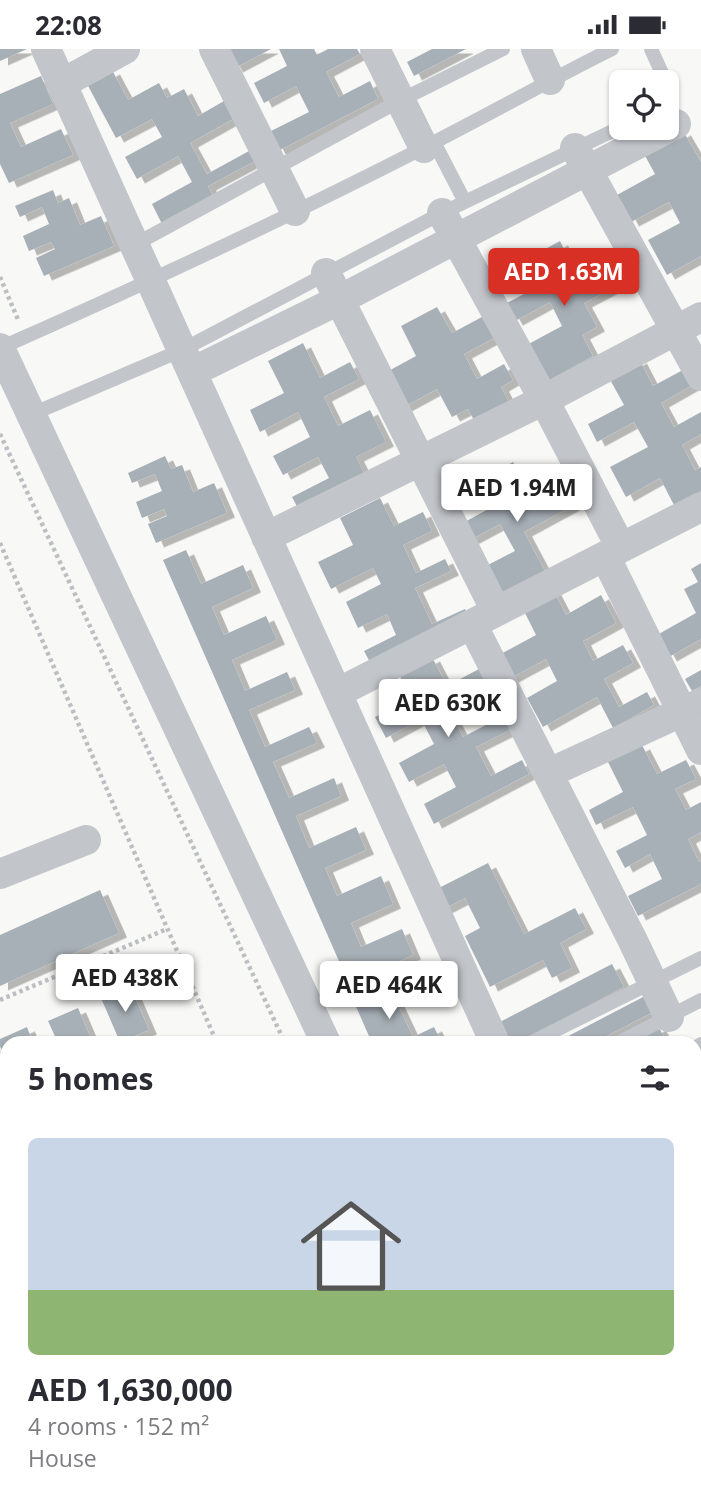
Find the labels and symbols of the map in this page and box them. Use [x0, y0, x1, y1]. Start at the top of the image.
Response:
pin: AED 1.63M [484, 249, 644, 308]
pin: AED 1.94M [437, 465, 597, 524]
pin: AED 630K [376, 679, 520, 739]
pin: AED 438K [53, 955, 197, 1014]
pin: AED 464K [317, 961, 461, 1021]

